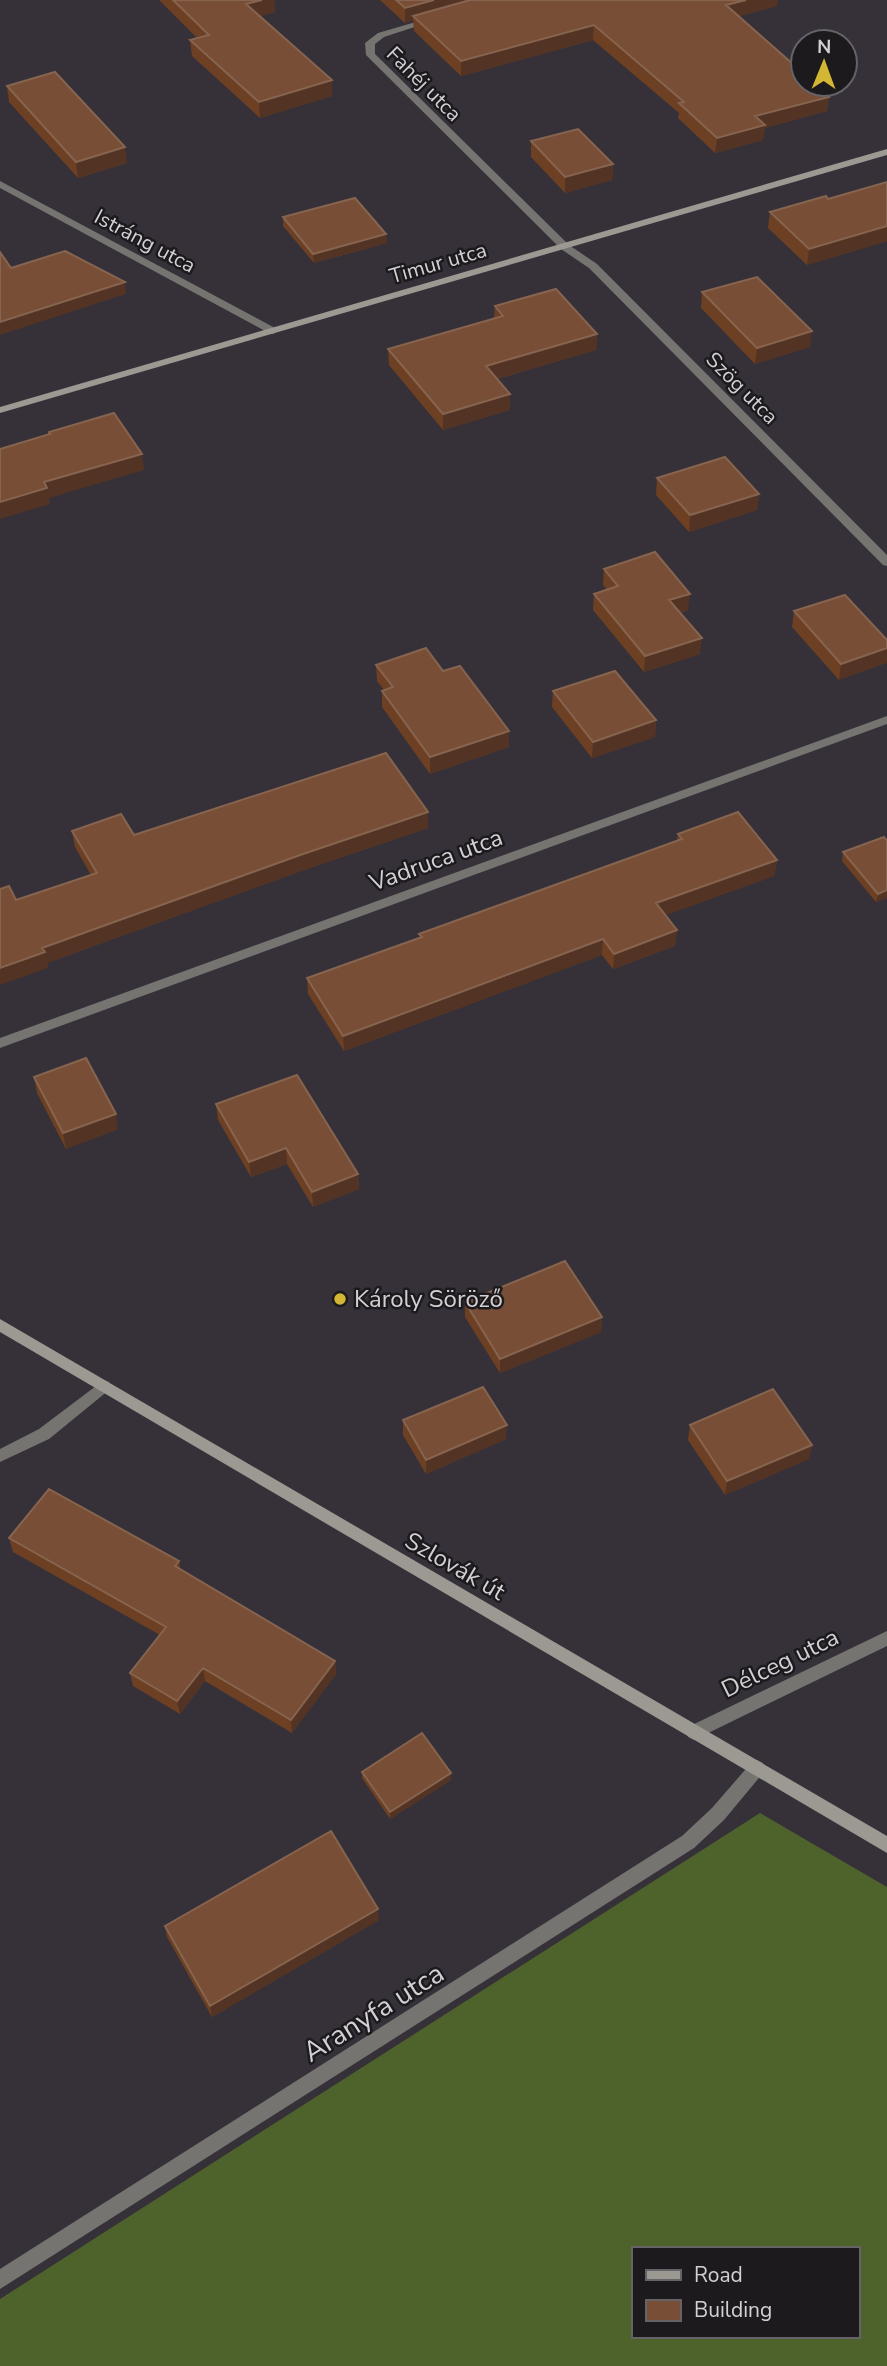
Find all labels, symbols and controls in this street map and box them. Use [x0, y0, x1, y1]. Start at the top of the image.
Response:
north arrow [789, 28, 859, 98]
text: N [817, 34, 832, 60]
street label: Fahéj utca [380, 40, 468, 128]
street label: Istráng utca [90, 203, 200, 279]
street label: Timur utca [386, 236, 490, 290]
street label: Szög utca [700, 346, 784, 430]
street label: Vadruca utca [364, 821, 507, 899]
place label: Károly Söröző [354, 1283, 503, 1315]
marker: Károly Söröző [332, 1291, 348, 1307]
street label: Szlovák út [399, 1524, 512, 1608]
street label: Délceg utca [716, 1621, 844, 1705]
street label: Aranyfa utca [296, 1954, 451, 2071]
legend [632, 2247, 859, 2338]
text: Road [694, 2261, 743, 2289]
text: Building [694, 2296, 772, 2324]

